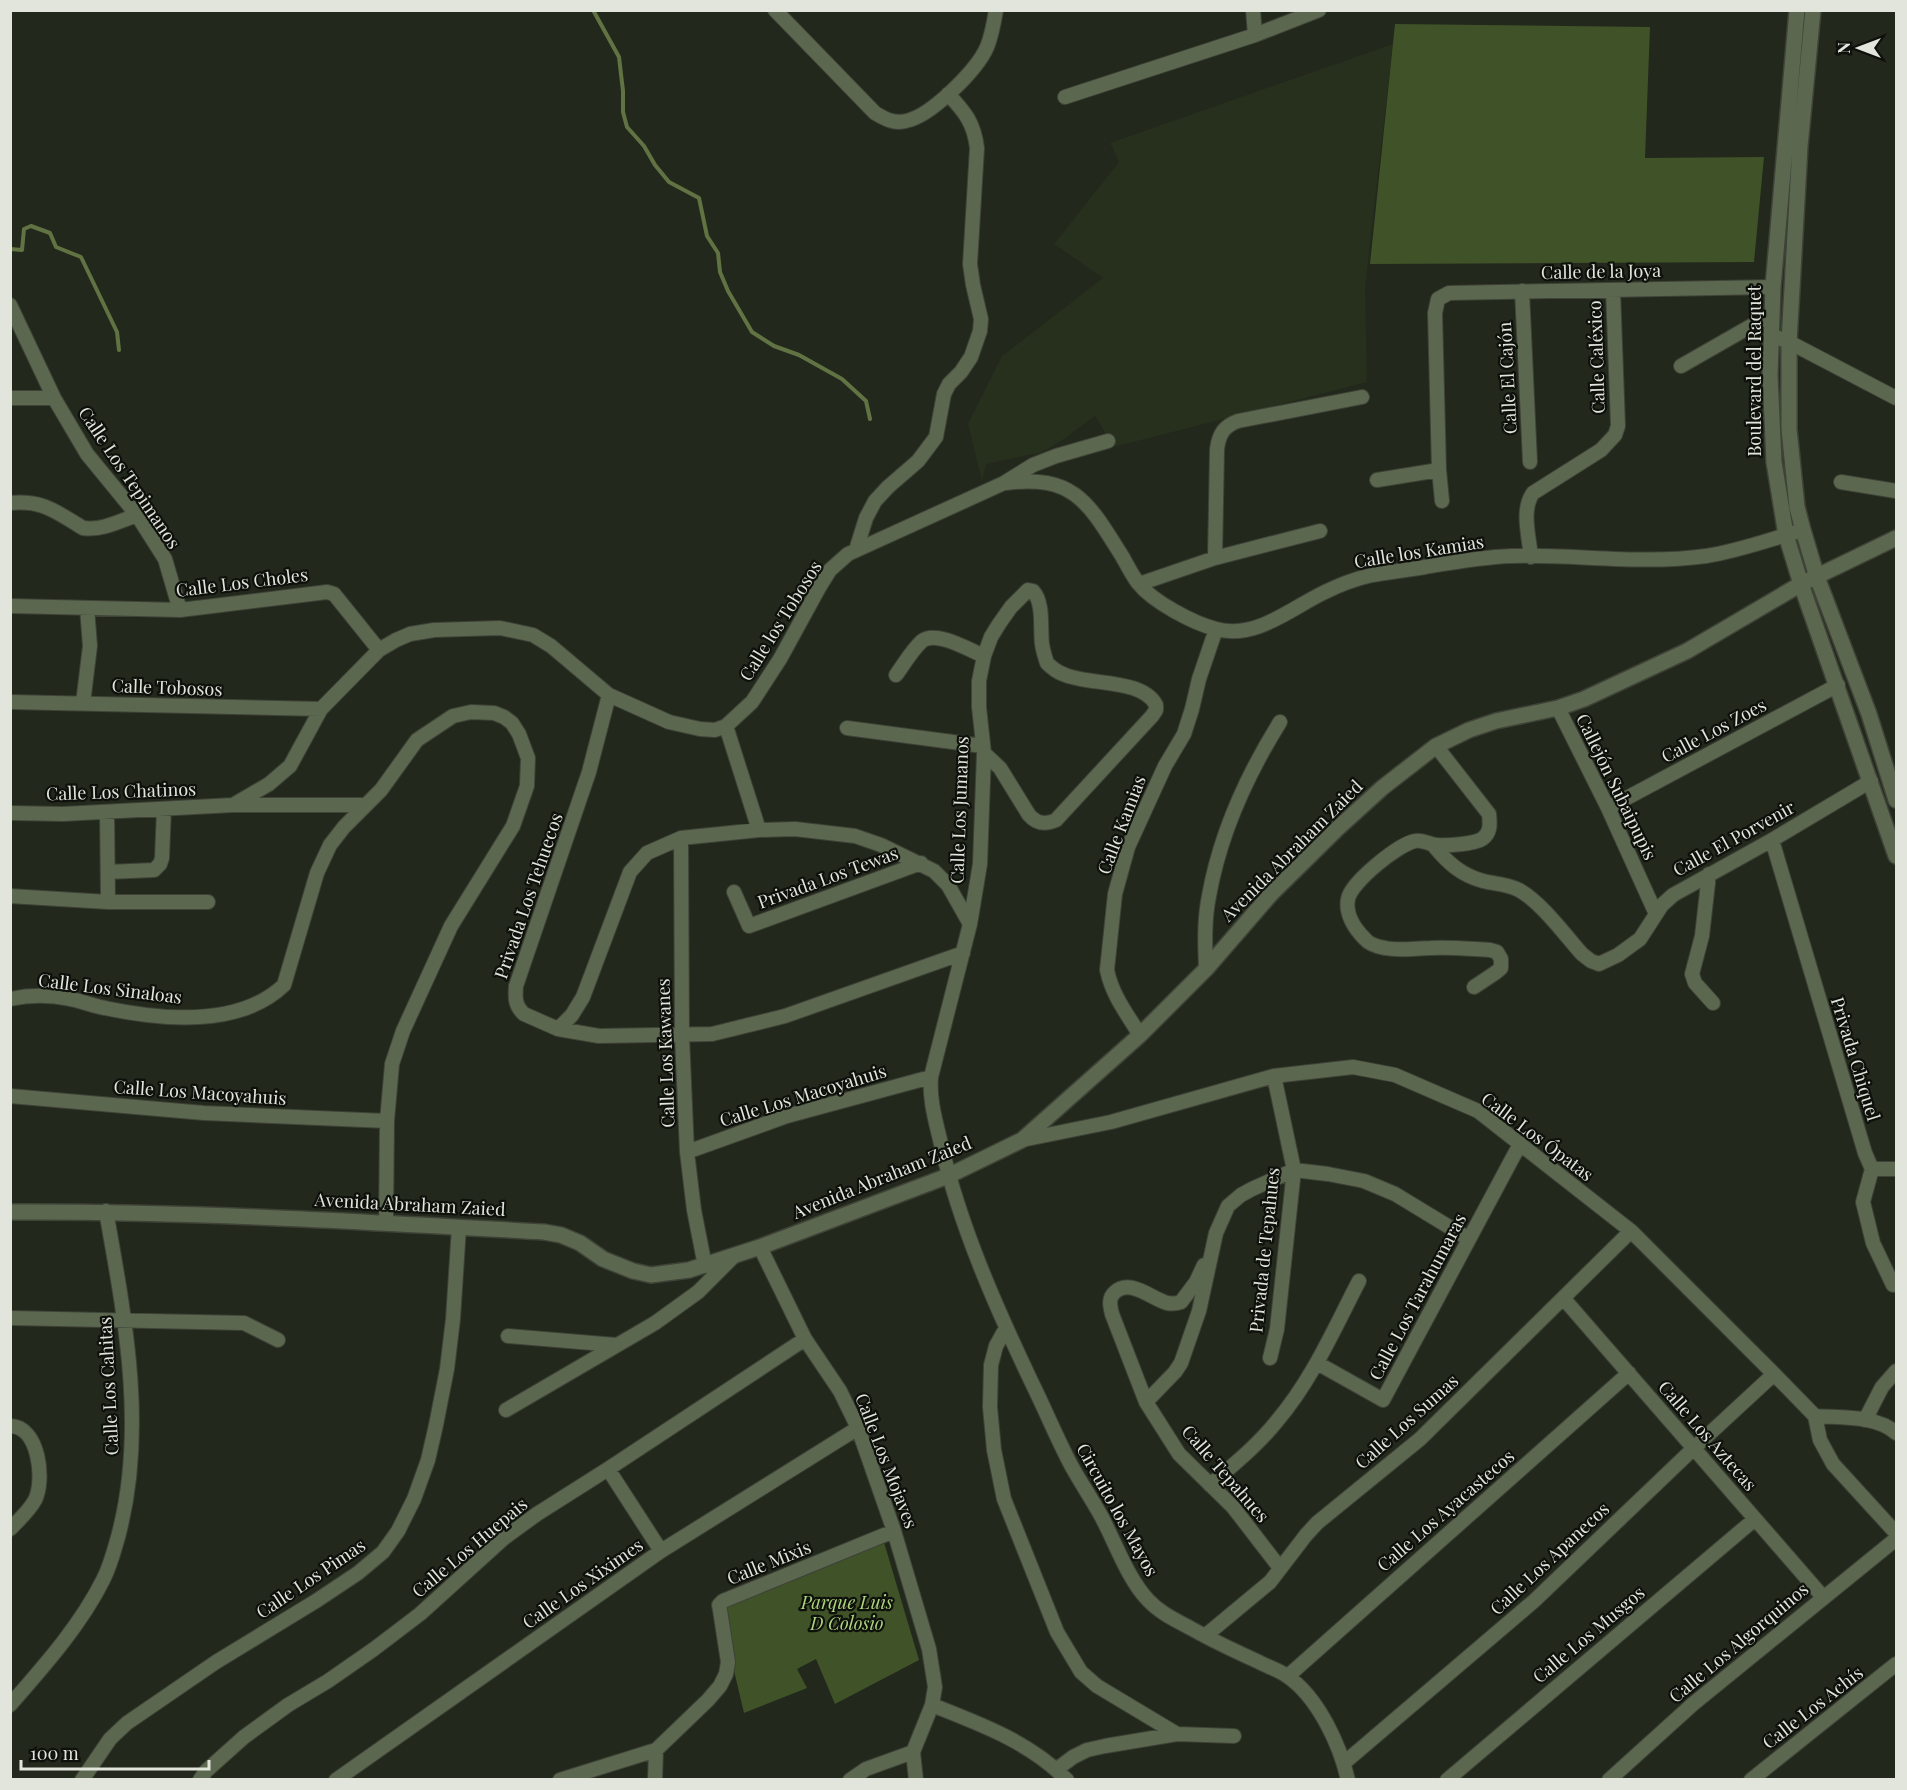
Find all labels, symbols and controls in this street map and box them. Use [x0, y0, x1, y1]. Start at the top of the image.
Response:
north arrow [1829, 18, 1889, 78]
text: N [1833, 42, 1854, 54]
street label: Calle de la Joya [1541, 258, 1661, 284]
street label: Boulevard del Raquet [1742, 285, 1766, 457]
street label: Calle Caléxico [1582, 300, 1610, 414]
street label: Calle El Cajón [1492, 321, 1522, 435]
street label: Calle Los Tepimanos [73, 402, 186, 553]
street label: Calle los Kamias [1352, 529, 1485, 573]
street label: Calle los Tobosos [733, 556, 827, 685]
street label: Calle Los Choles [175, 562, 309, 602]
street label: Calle Tobosos [111, 673, 223, 701]
street label: Calle Los Zoes [1657, 692, 1770, 768]
street label: Callejón Subaipupis [1571, 710, 1663, 864]
street label: Calle Los Jumanos [944, 736, 974, 884]
street label: Calle Kamias [1091, 772, 1151, 878]
street label: Avenida Abraham Zaied [1215, 774, 1368, 927]
street label: Calle Los Chatinos [45, 776, 196, 806]
street label: Calle El Porvenir [1668, 795, 1799, 882]
street label: Privada Los Tehuecos [488, 809, 568, 982]
street label: Privada Los Tewas [754, 840, 901, 914]
street label: Calle Los Sinaloas [37, 967, 183, 1009]
street label: Calle Los Kawanes [650, 978, 680, 1128]
street label: Privada Chiquel [1826, 994, 1886, 1124]
street label: Calle Los Macoyahuis [716, 1058, 889, 1132]
street label: Calle Los Macoyahuis [113, 1074, 287, 1110]
street label: Calle Los Ópatas [1477, 1086, 1598, 1186]
street label: Avenida Abraham Zaied [788, 1130, 975, 1224]
street label: Privada de Tepahues [1243, 1166, 1285, 1334]
street label: Avenida Abraham Zaied [313, 1187, 507, 1221]
street label: Calle Los Tarahumaras [1363, 1209, 1471, 1384]
street label: Calle Los Cahitas [92, 1316, 124, 1456]
street label: Calle Los Sumas [1350, 1368, 1463, 1474]
street label: Calle Los Aztecas [1653, 1375, 1762, 1496]
street label: Calle Los Mojaves [850, 1390, 924, 1532]
street label: Calle Tepahues [1177, 1420, 1275, 1527]
street label: Circuito los Mayos [1071, 1439, 1164, 1580]
street label: Calle Los Ayacastecos [1372, 1444, 1519, 1577]
street label: Calle Los Huepais [407, 1492, 532, 1603]
street label: Calle Los Apanecos [1485, 1497, 1614, 1620]
street label: Calle Los Pimas [251, 1533, 370, 1624]
street label: Calle Los Xiximes [517, 1533, 648, 1634]
street label: Calle Mixis [723, 1534, 814, 1590]
street label: Calle Los Algorquinos [1664, 1577, 1813, 1708]
street label: Calle Los Musgos [1527, 1580, 1649, 1688]
park label: Parque Luis D Colosio [800, 1590, 893, 1635]
street label: Calle Los Achís [1757, 1660, 1868, 1754]
scale bar [21, 1733, 208, 1771]
text: 100 m [30, 1741, 79, 1765]

